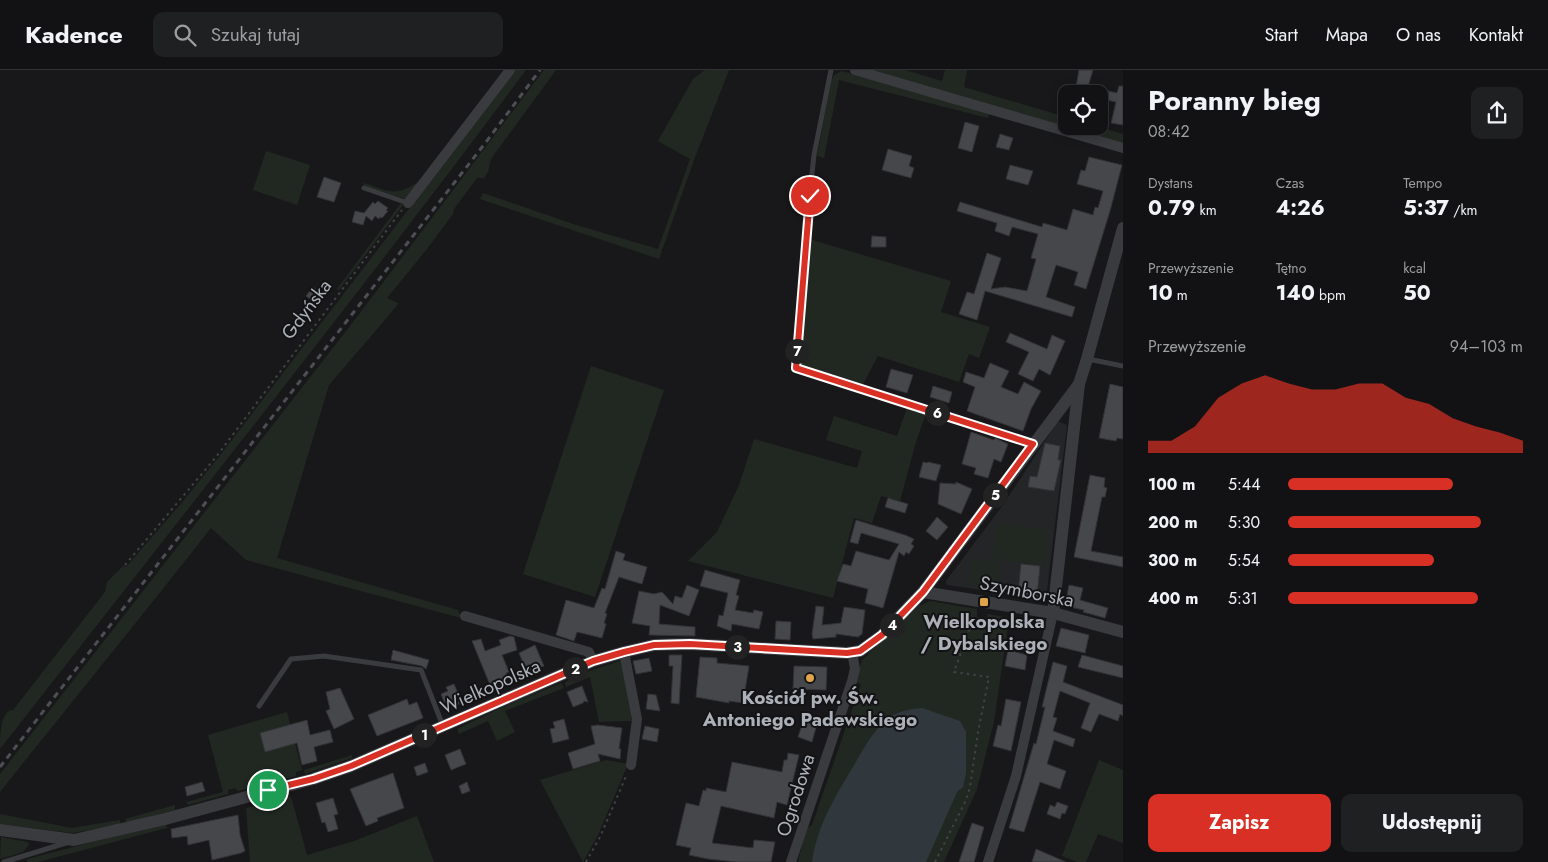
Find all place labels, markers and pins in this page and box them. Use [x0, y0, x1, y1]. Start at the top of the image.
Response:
pin [789, 175, 831, 217]
pin: 7 [784, 338, 810, 364]
pin: 6 [924, 400, 950, 426]
pin: 5 [982, 482, 1008, 508]
marker: Wielkopolska / Dybalskiego [978, 596, 990, 608]
place label: Wielkopolska / Dybalskiego [920, 608, 1048, 657]
pin: 4 [880, 612, 904, 638]
pin: 3 [724, 634, 750, 660]
pin: 2 [562, 656, 588, 682]
marker: Kościół pw. Św. Antoniego Padewskiego [804, 672, 816, 684]
place label: Kościół pw. Św. Antoniego Padewskiego [702, 684, 917, 733]
pin: 1 [412, 722, 436, 748]
pin [247, 769, 289, 811]

